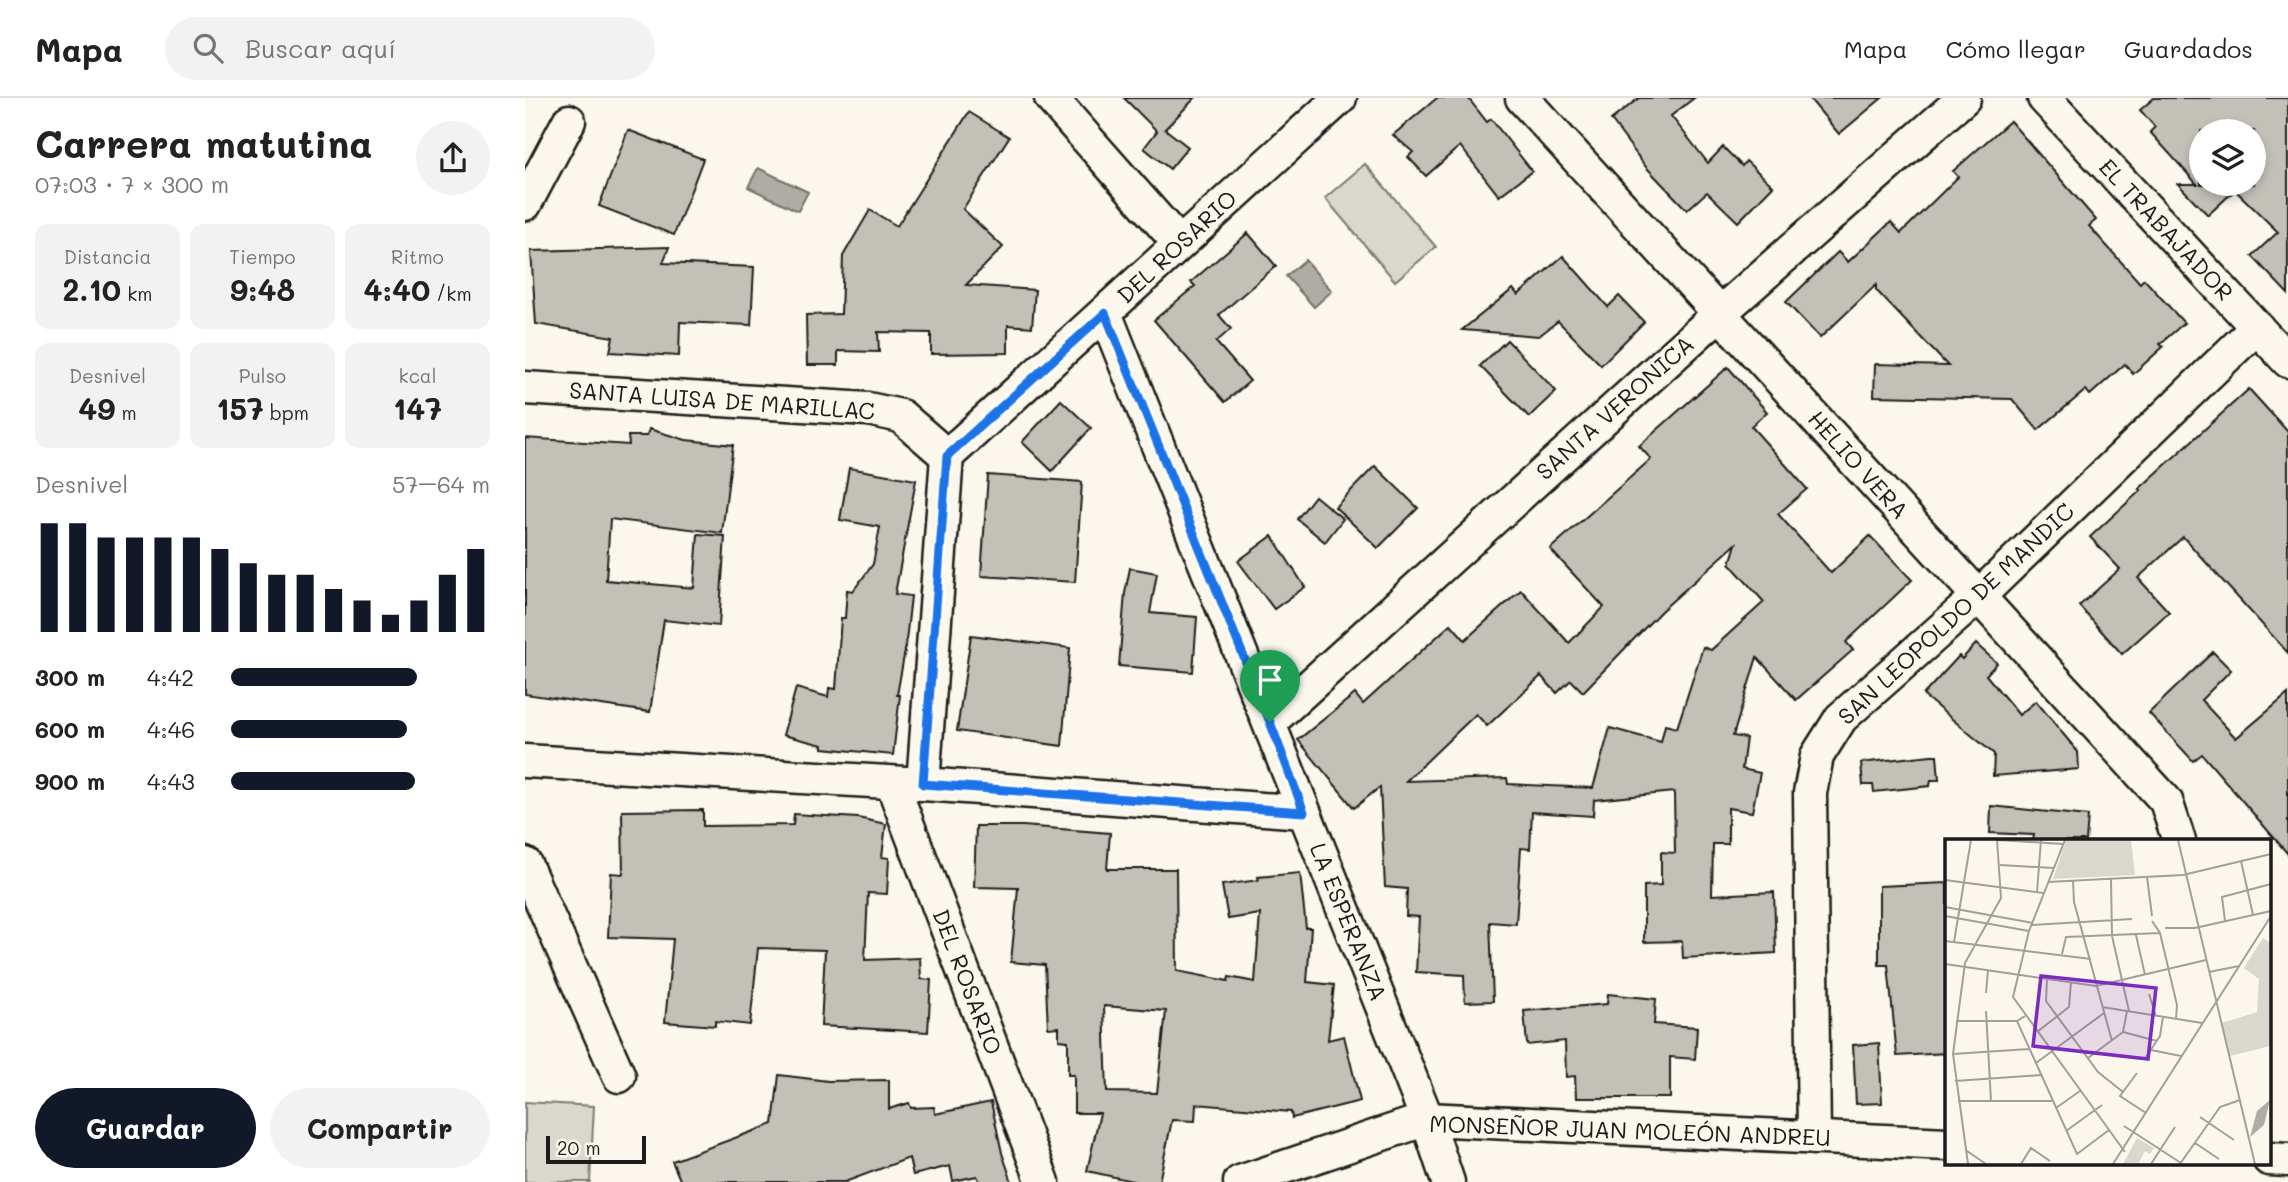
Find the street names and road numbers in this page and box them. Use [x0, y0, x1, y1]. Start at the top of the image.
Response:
street label: EL TRABAJADOR [2093, 152, 2240, 307]
street label: DEL ROSARIO [1110, 183, 1243, 310]
street label: SANTA VERONICA [1529, 328, 1700, 486]
street label: SANTA LUISA DE MARILLAC [568, 374, 876, 426]
street label: HELIO VERA [1802, 404, 1915, 525]
street label: SAN LEOPOLDO DE MANDIC [1831, 496, 2080, 731]
street label: LA ESPERANZA [1304, 838, 1394, 1005]
street label: DEL ROSARIO [926, 905, 1009, 1059]
street label: MONSEÑOR JUAN MOLEÓN ANDREU [1429, 1108, 1831, 1152]

